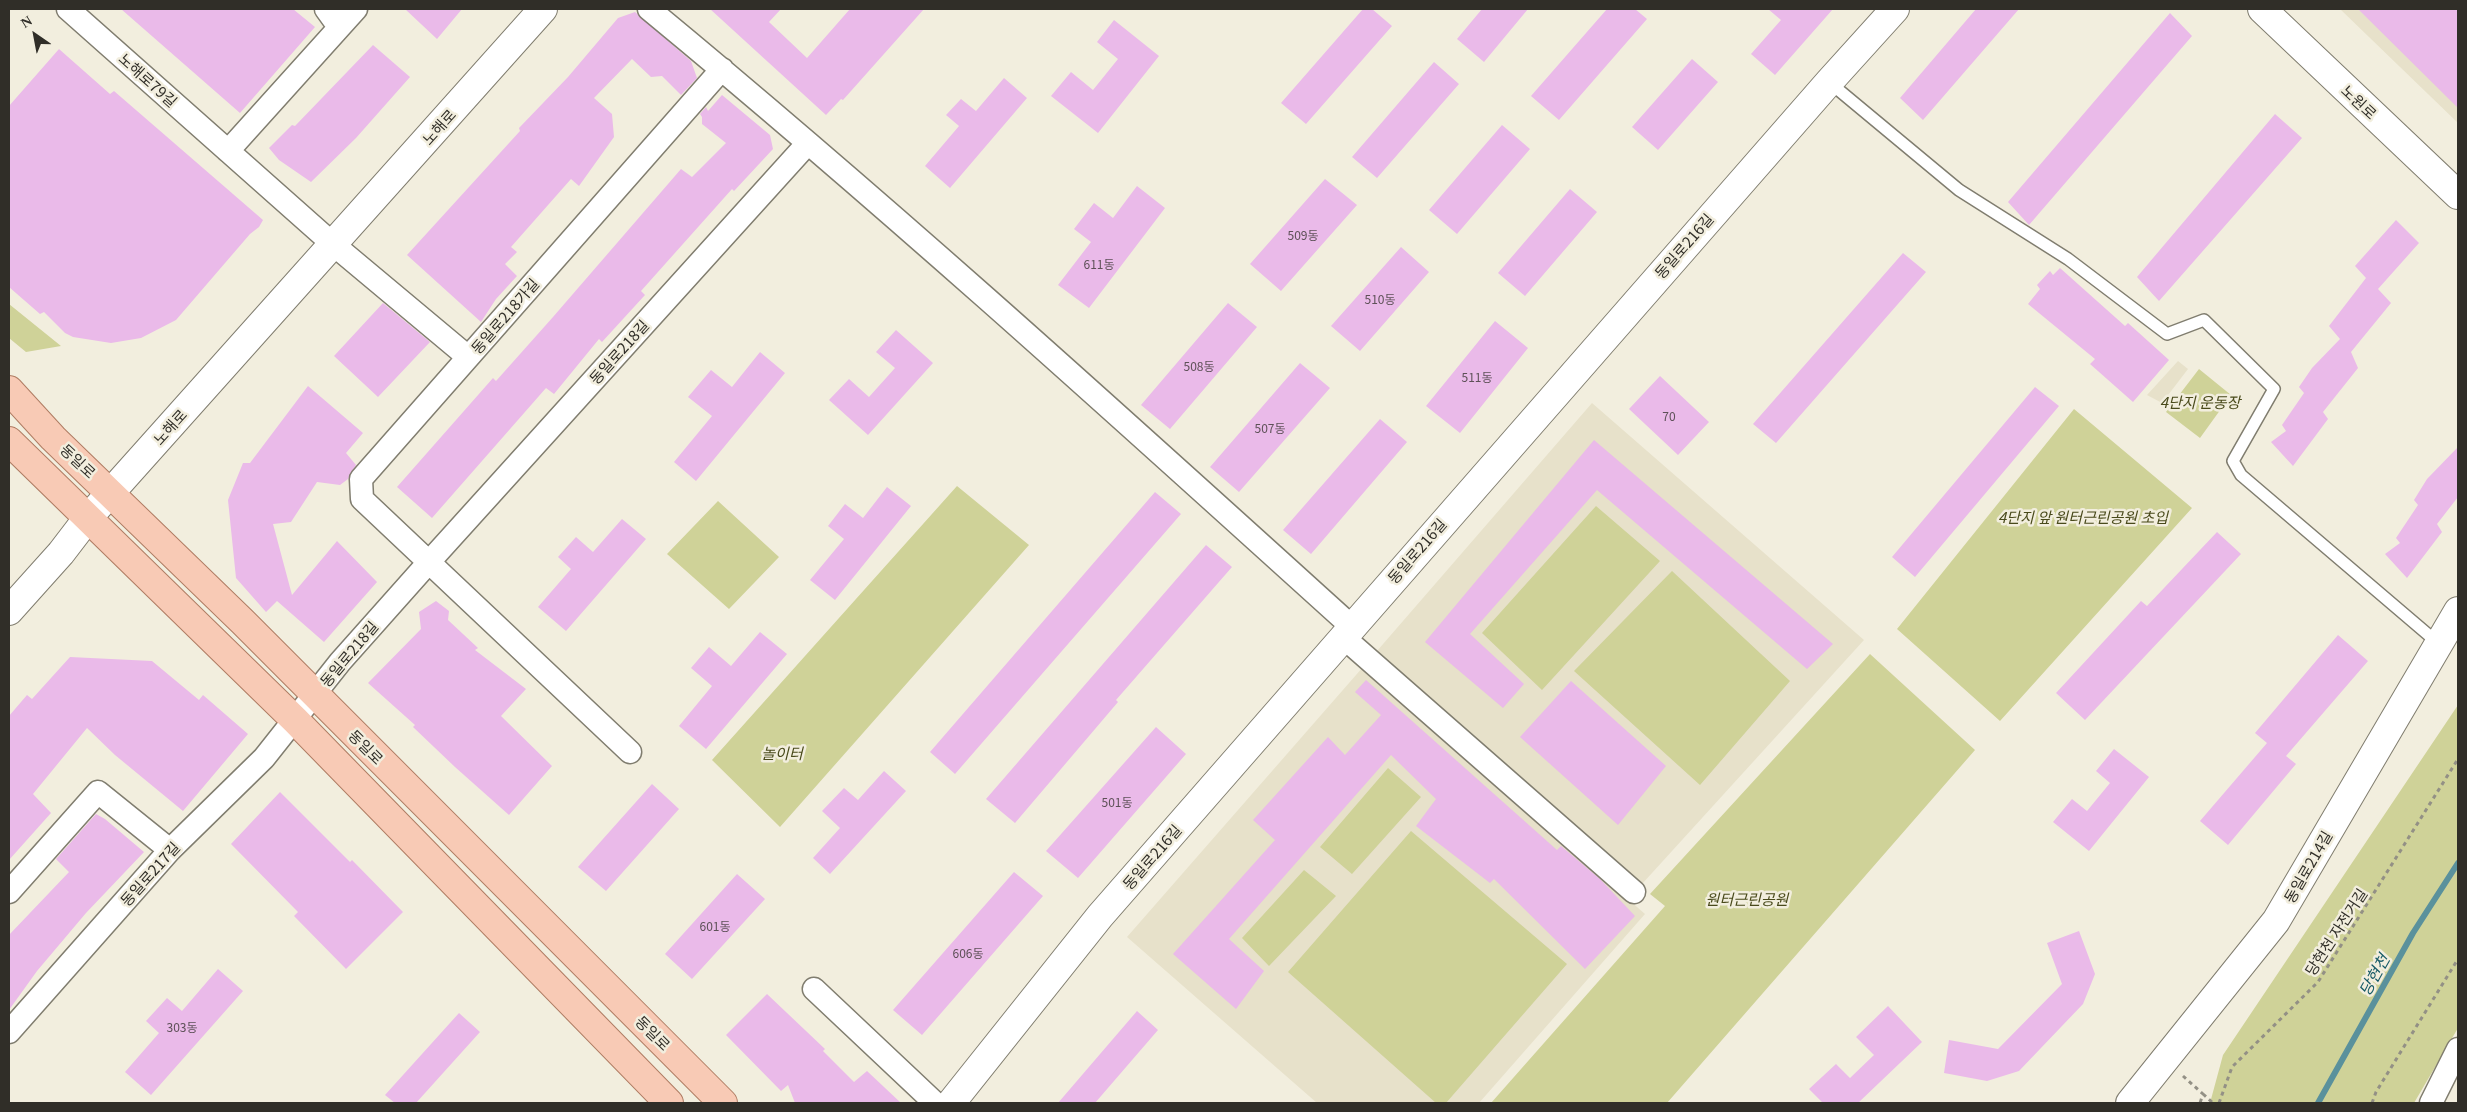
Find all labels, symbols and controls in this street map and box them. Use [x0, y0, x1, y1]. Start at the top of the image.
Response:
north arrow [10, 10, 60, 60]
text: N [18, 13, 35, 31]
street label: 노해로79길 [115, 49, 181, 111]
street label: 노원로 [2338, 81, 2380, 123]
street label: 노해로 [418, 106, 460, 148]
street label: 동일로216길 [1651, 210, 1717, 282]
house number: 509동 [1287, 228, 1319, 242]
house number: 611동 [1083, 257, 1115, 271]
street label: 동일로218가길 [467, 275, 543, 357]
house number: 510동 [1364, 292, 1396, 306]
street label: 동일로218길 [585, 316, 653, 388]
house number: 508동 [1183, 359, 1215, 373]
house number: 511동 [1461, 370, 1493, 384]
park label: 4단지 운동장 [2160, 393, 2240, 411]
street label: 노해로 [149, 406, 191, 448]
house number: 70 [1662, 409, 1676, 423]
house number: 507동 [1254, 421, 1286, 435]
street label: 동일로 [57, 440, 99, 482]
park label: 4단지 앞 원터근린공원 초입 [1998, 508, 2168, 526]
street label: 동일로216길 [1384, 515, 1450, 587]
street label: 동일로218길 [316, 618, 382, 690]
street label: 동일로 [345, 726, 387, 768]
park label: 놀이터 [761, 744, 803, 762]
house number: 501동 [1101, 795, 1133, 809]
street label: 동일로216길 [1119, 821, 1185, 893]
street label: 동일로214길 [2280, 828, 2336, 906]
street label: 동일로217길 [116, 838, 184, 910]
street label: 당현천 자전거길 [2301, 885, 2371, 979]
park label: 원터근린공원 [1706, 890, 1788, 908]
house number: 601동 [699, 919, 731, 933]
house number: 606동 [952, 946, 984, 960]
water label: 당현천 [2355, 951, 2393, 999]
street label: 동일로 [632, 1012, 674, 1054]
house number: 303동 [166, 1020, 198, 1034]

